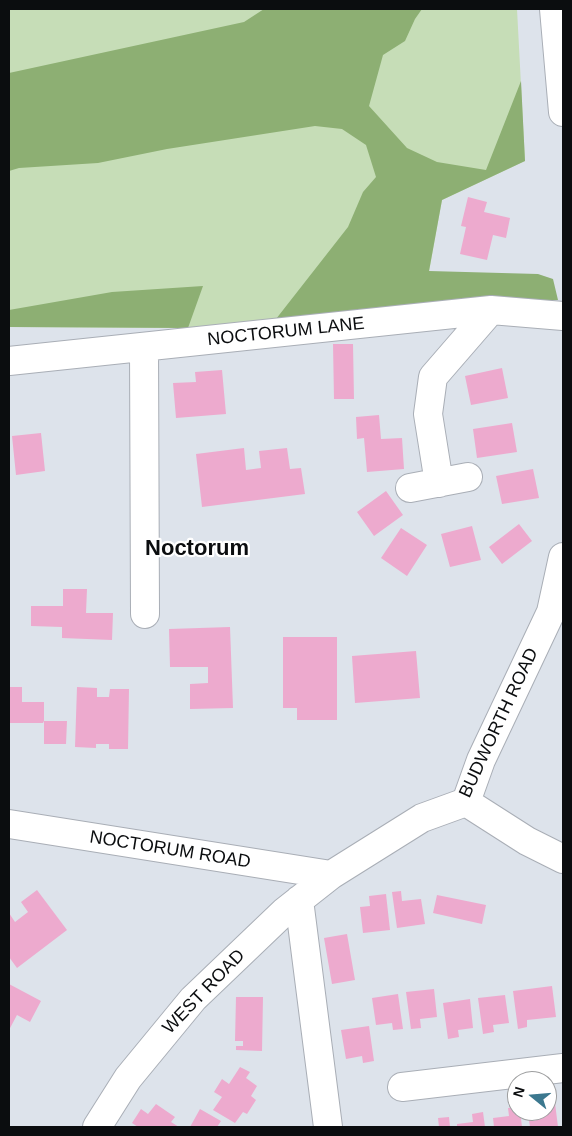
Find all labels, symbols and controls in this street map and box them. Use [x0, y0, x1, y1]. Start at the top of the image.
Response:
street label: NOCTORUM LANE [206, 313, 366, 351]
district label: Noctorum [145, 536, 249, 562]
street label: BUDWORTH ROAD [455, 645, 543, 801]
street label: NOCTORUM ROAD [88, 827, 252, 873]
street label: WEST ROAD [158, 945, 250, 1039]
north arrow [507, 1071, 557, 1121]
text: N [509, 1085, 528, 1099]

